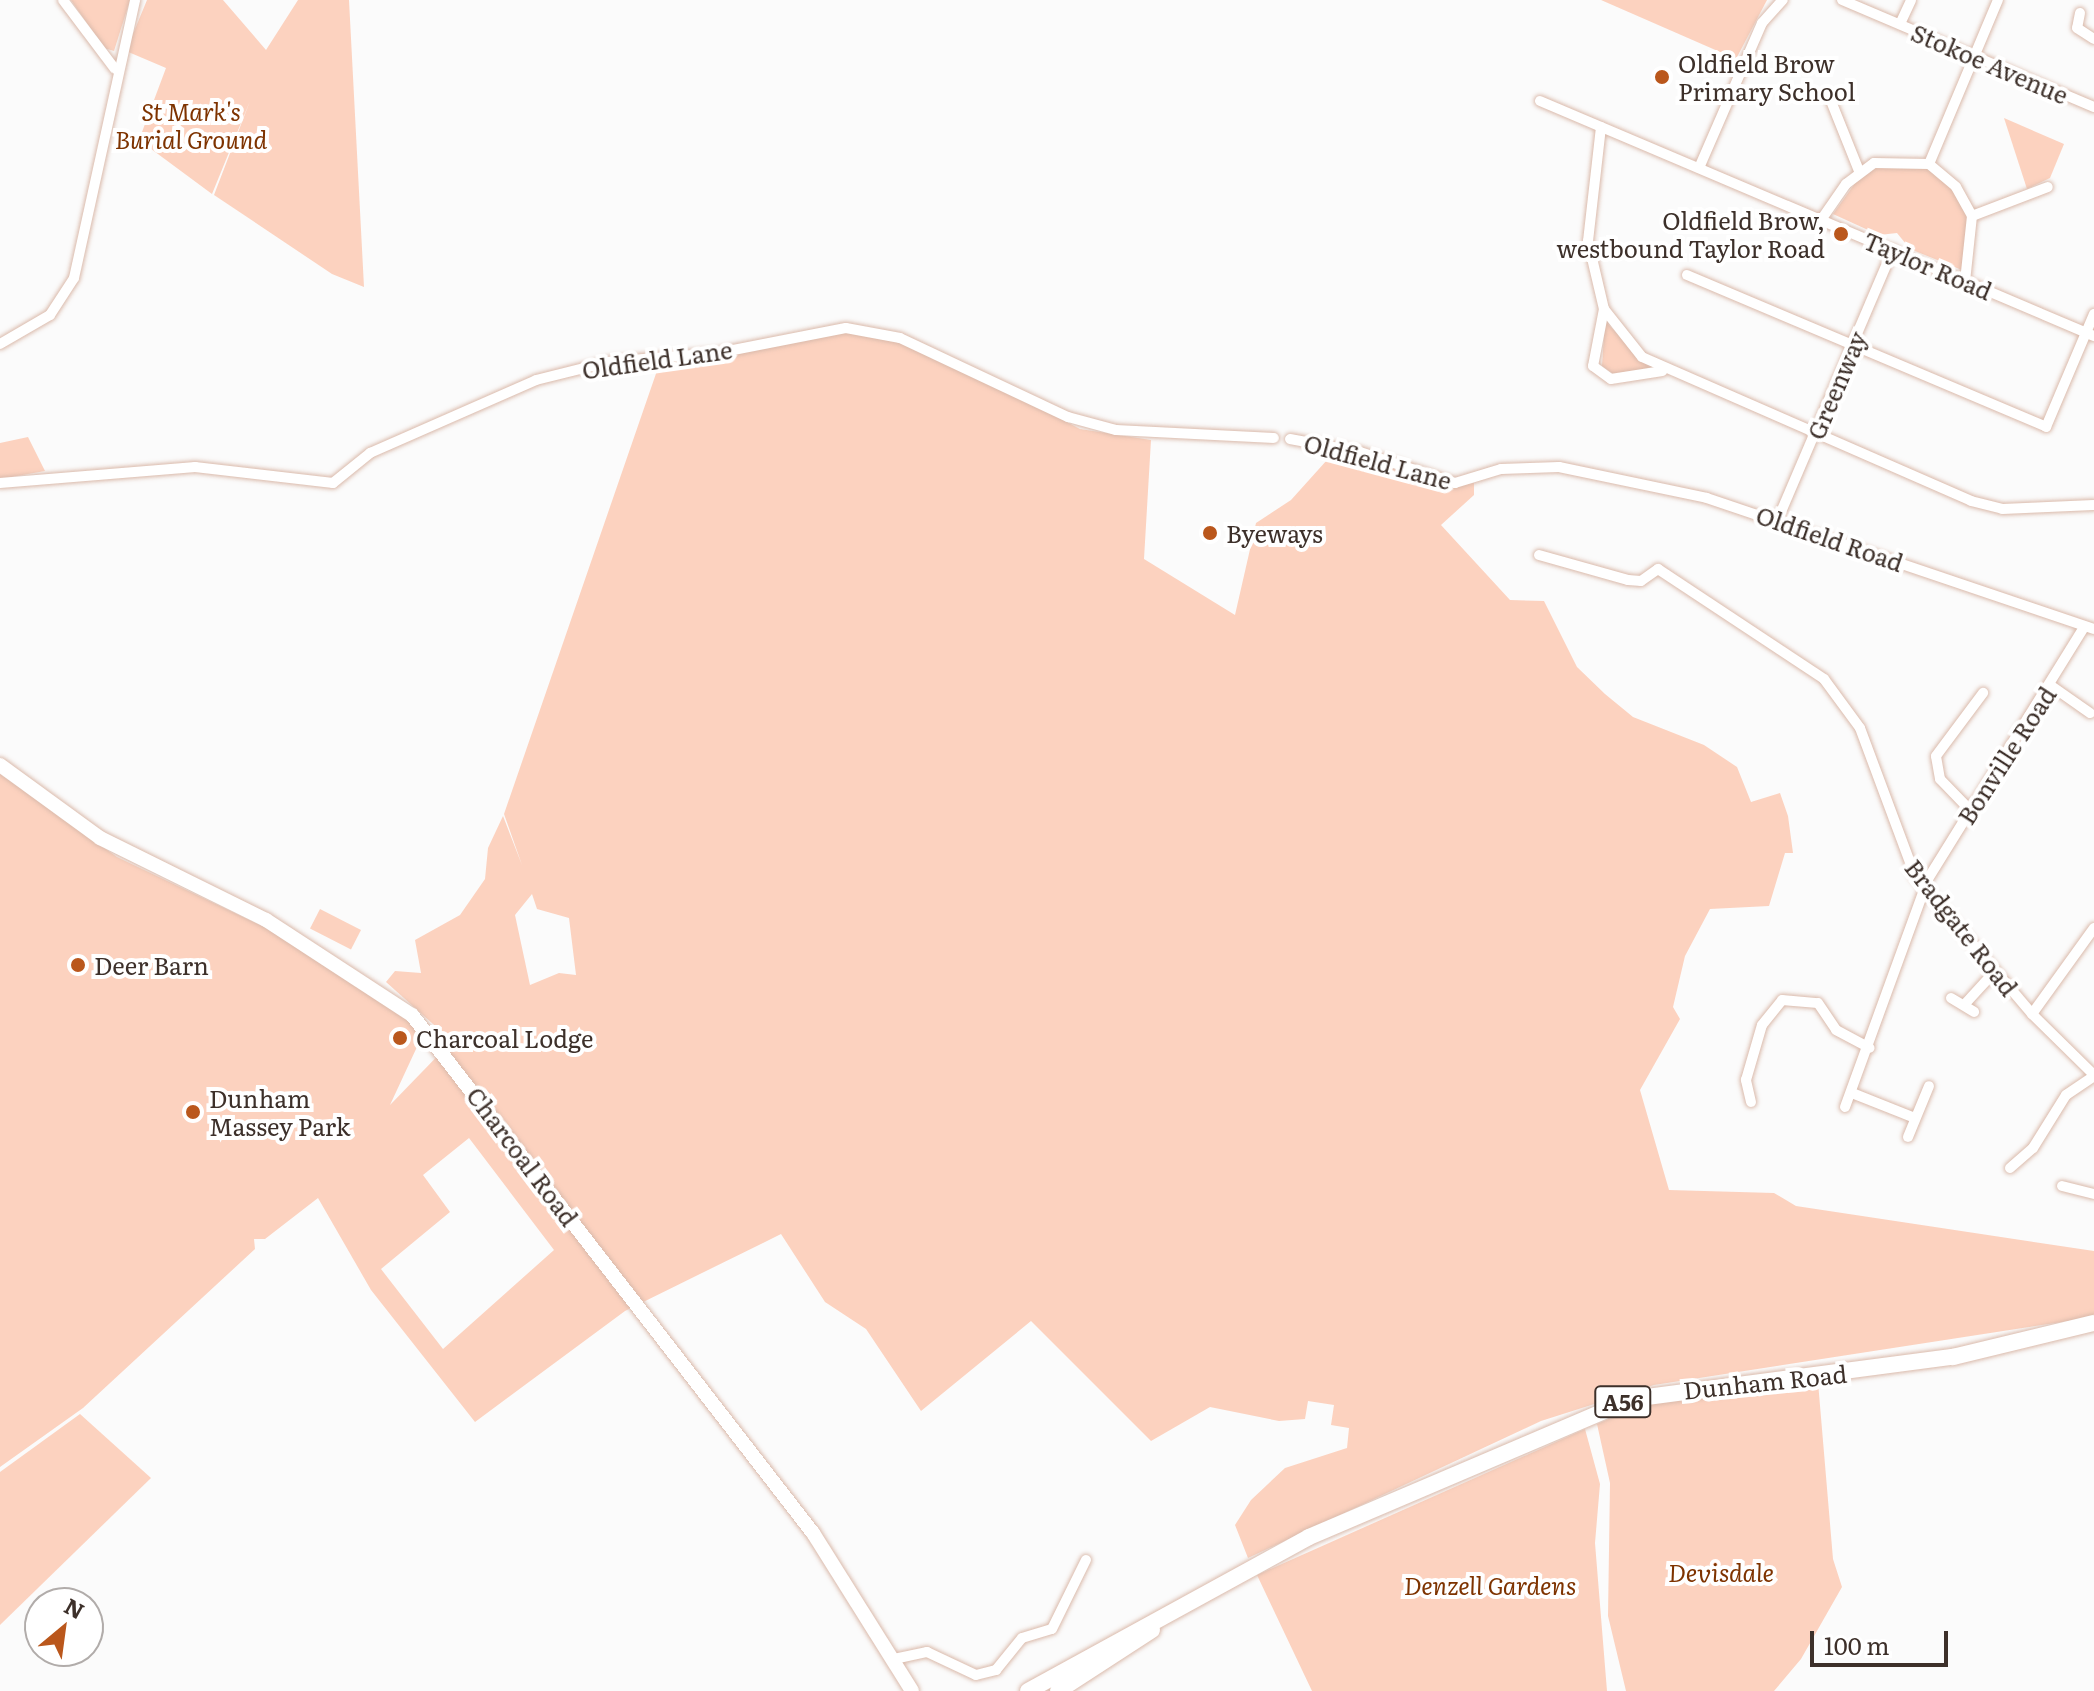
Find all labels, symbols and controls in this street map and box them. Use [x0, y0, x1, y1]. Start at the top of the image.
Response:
street label: Stokoe Avenue [1907, 17, 2073, 109]
place label: Oldfield Brow Primary School [1678, 49, 1855, 105]
marker: Oldfield Brow Primary School [1653, 68, 1671, 86]
park label: St Mark's Burial Ground [115, 97, 267, 153]
place label: Oldfield Brow, westbound Taylor Road [1557, 206, 1825, 262]
marker: Oldfield Brow, westbound Taylor Road [1832, 225, 1850, 243]
street label: Taylor Road [1859, 225, 1997, 305]
street label: Greenway [1800, 327, 1872, 443]
street label: Oldfield Lane [580, 334, 734, 384]
street label: Oldfield Lane [1301, 427, 1455, 495]
street label: Oldfield Road [1753, 499, 1907, 577]
place label: Byeways [1226, 519, 1323, 547]
marker: Byeways [1201, 524, 1219, 542]
street label: Bonville Road [1951, 681, 2061, 829]
street label: Bradgate Road [1900, 853, 2024, 1001]
place label: Deer Barn [94, 951, 209, 979]
marker: Deer Barn [69, 956, 87, 974]
place label: Charcoal Lodge [416, 1024, 593, 1052]
marker: Charcoal Lodge [391, 1029, 409, 1047]
street label: Charcoal Road [462, 1081, 584, 1231]
place label: Dunham Massey Park [209, 1084, 350, 1140]
marker: Dunham Massey Park [184, 1103, 202, 1121]
street label: Dunham Road [1682, 1358, 1848, 1404]
road number: A56 [1593, 1384, 1653, 1420]
park label: Devisdale [1668, 1558, 1774, 1586]
park label: Denzell Gardens [1404, 1571, 1576, 1599]
north arrow [24, 1587, 104, 1667]
text: N [59, 1588, 91, 1626]
scale bar [1814, 1615, 1952, 1665]
text: 100 m [1824, 1627, 1890, 1662]

